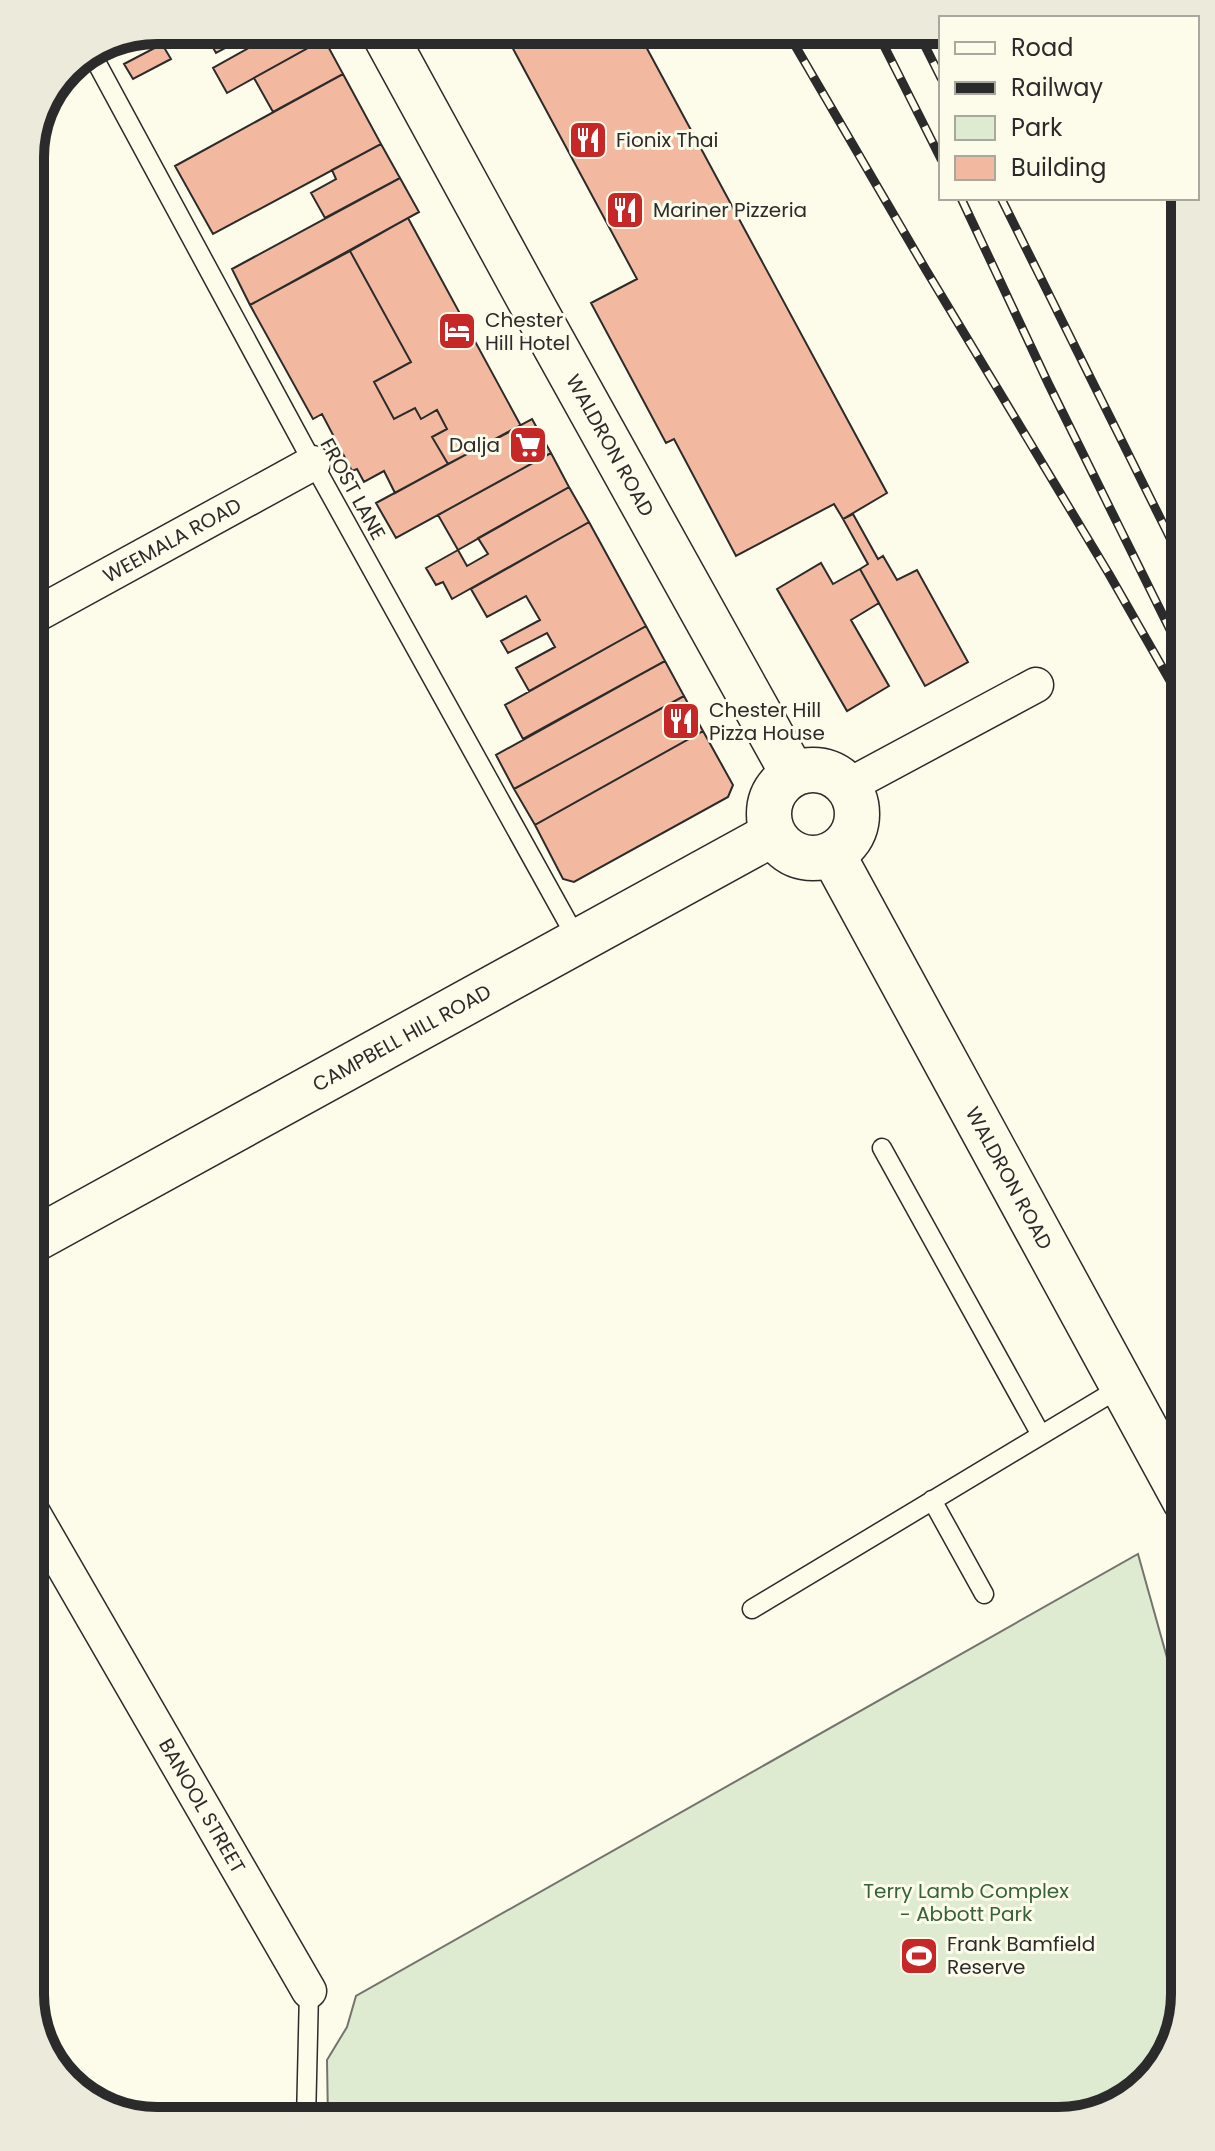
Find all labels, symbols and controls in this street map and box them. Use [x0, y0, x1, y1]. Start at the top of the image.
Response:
legend [939, 16, 1199, 200]
text: Road [1011, 31, 1073, 64]
text: Railway [1011, 71, 1104, 104]
text: Park [1011, 111, 1063, 144]
restaurant icon: Fionix Thai [567, 119, 609, 161]
place label: Fionix Thai [616, 126, 719, 154]
text: Building [1011, 151, 1107, 184]
restaurant icon: Mariner Pizzeria [604, 189, 646, 231]
place label: Mariner Pizzeria [653, 196, 807, 224]
place label: Chester Hill Hotel [485, 306, 570, 357]
hotel icon: Chester Hill Hotel [436, 310, 478, 352]
street label: WALDRON ROAD [560, 369, 661, 522]
supermarket icon: Dalja [507, 424, 549, 466]
place label: Dalja [449, 431, 500, 459]
street label: FROST LANE [314, 433, 392, 545]
street label: WEEMALA ROAD [98, 491, 246, 589]
place label: Chester Hill Pizza House [709, 696, 825, 747]
restaurant icon: Chester Hill Pizza House [660, 700, 702, 742]
street label: CAMPBELL HILL ROAD [307, 978, 496, 1098]
street label: WALDRON ROAD [959, 1102, 1059, 1254]
street label: BANOOL STREET [152, 1733, 252, 1879]
park label: Terry Lamb Complex - Abbott Park [863, 1877, 1069, 1928]
place label: Frank Bamfield Reserve [947, 1930, 1095, 1981]
sports icon: Frank Bamfield Reserve [898, 1935, 940, 1977]

